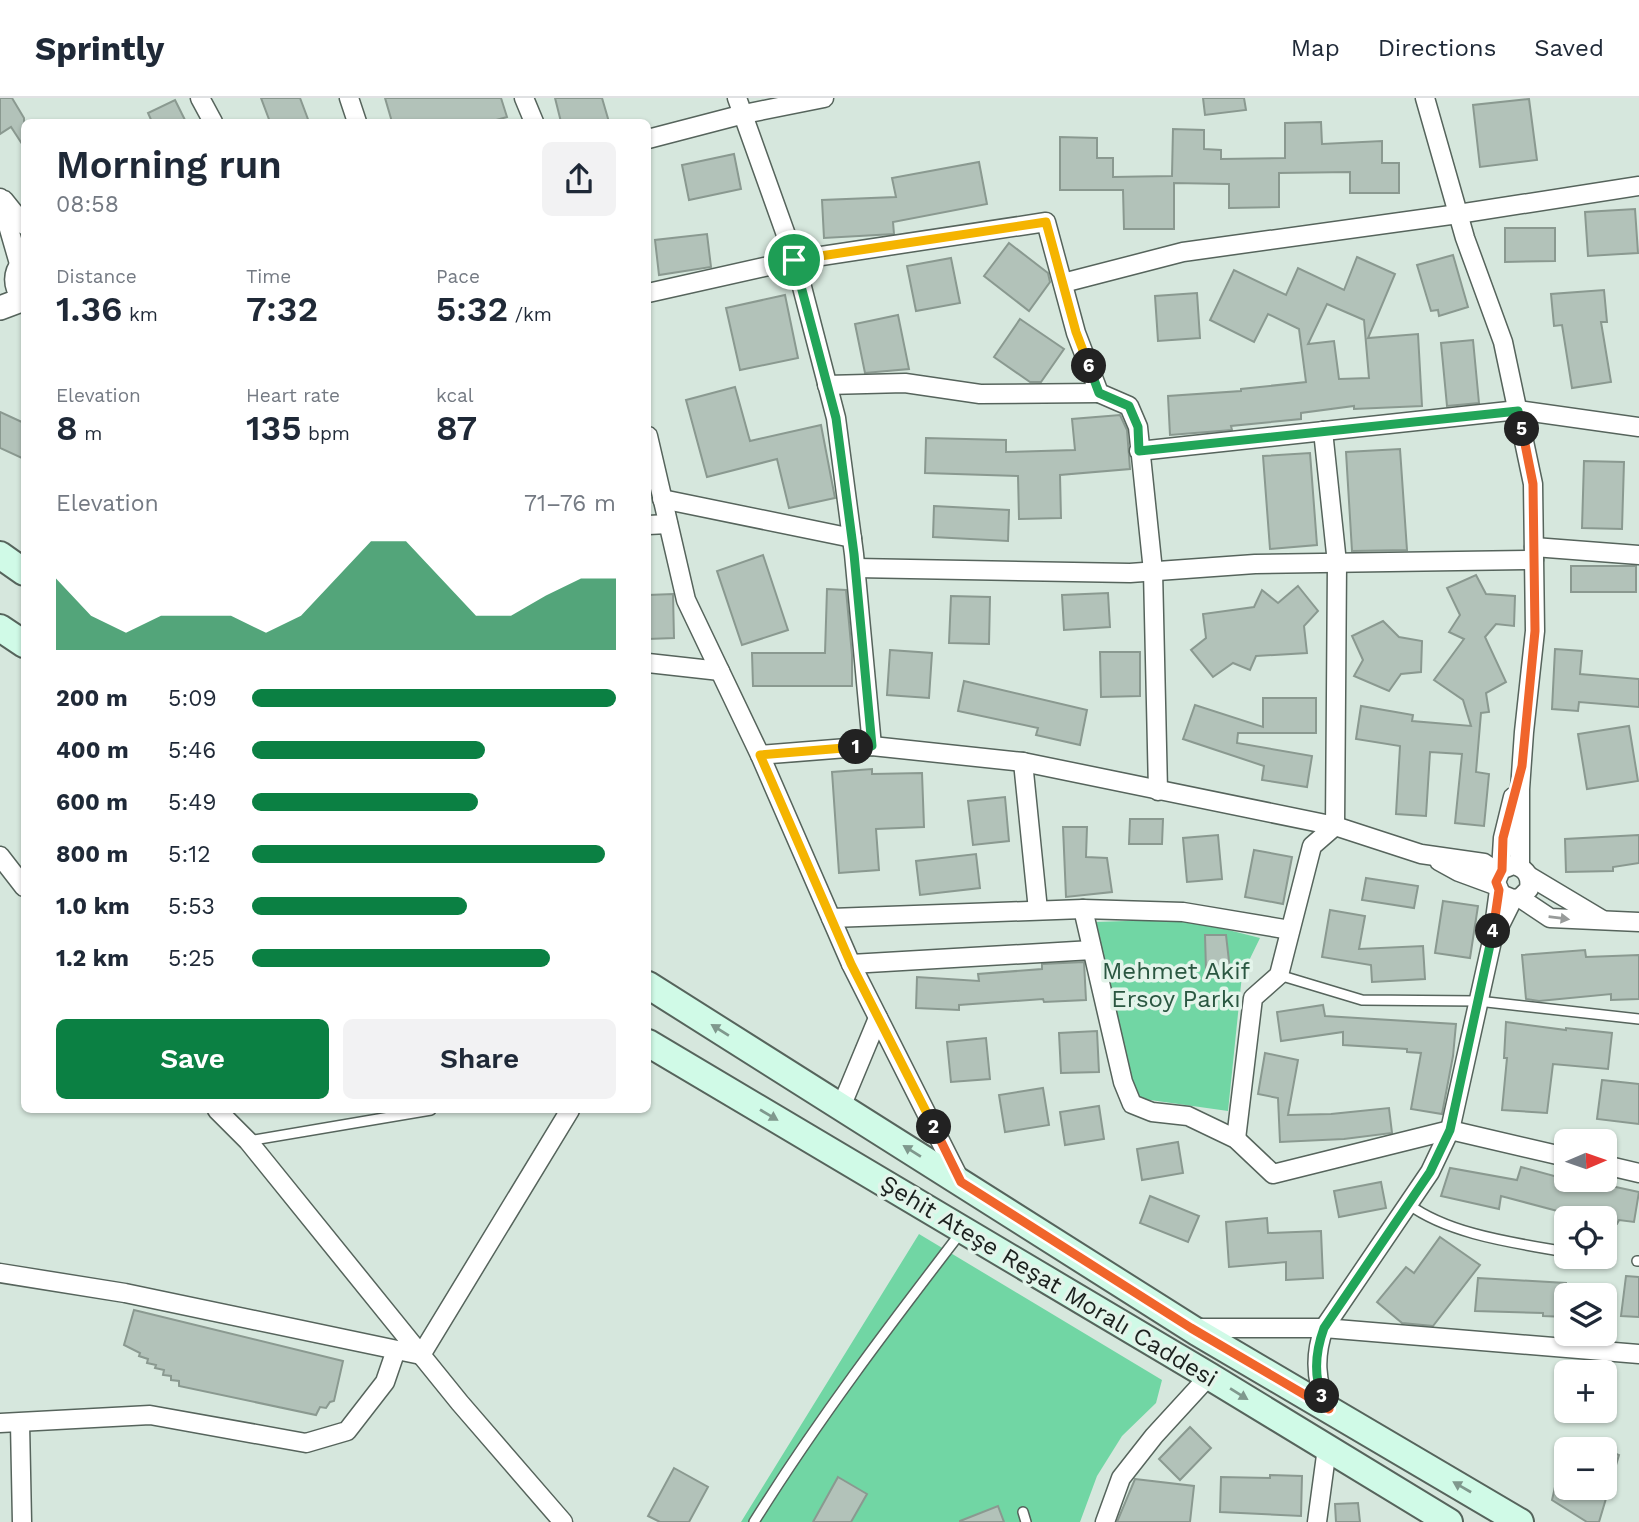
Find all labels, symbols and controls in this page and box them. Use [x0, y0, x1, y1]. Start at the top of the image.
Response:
text: Sprintly [35, 29, 164, 68]
text: Map [1291, 34, 1340, 62]
text: Directions [1378, 34, 1496, 62]
text: Saved [1534, 34, 1604, 62]
button: share [542, 142, 616, 216]
text: Morning run [56, 143, 282, 187]
text: 08:58 [56, 191, 119, 218]
pin [764, 230, 824, 290]
icon: arrive [775, 241, 813, 279]
text: Distance [56, 265, 137, 288]
text: Time [246, 265, 291, 288]
text: Pace [436, 265, 480, 288]
text: 1.36 [56, 288, 122, 330]
text: 7:32 [246, 288, 318, 330]
text: 5:32 [436, 288, 508, 330]
text: km [122, 303, 158, 326]
text: /km [508, 303, 552, 326]
pin: 6 [1072, 348, 1106, 384]
text: 6 [1083, 354, 1094, 377]
text: Elevation [56, 384, 141, 407]
text: Heart rate [246, 384, 340, 407]
text: kcal [436, 384, 474, 407]
text: 8 [56, 407, 78, 449]
text: 135 [246, 407, 302, 449]
text: 87 [436, 407, 477, 449]
pin: 5 [1504, 412, 1540, 446]
text: 5 [1516, 417, 1527, 440]
text: m [78, 422, 102, 445]
text: bpm [302, 422, 350, 445]
text: Elevation [56, 490, 159, 517]
text: 71–76 m [524, 490, 616, 517]
text: 200 m [56, 685, 128, 712]
text: 5:09 [168, 685, 217, 712]
pin: 1 [838, 730, 874, 764]
text: 1 [851, 735, 860, 758]
text: 400 m [56, 737, 129, 764]
text: 5:46 [168, 737, 216, 764]
text: 600 m [56, 789, 128, 816]
text: 5:49 [168, 789, 216, 816]
text: 800 m [56, 841, 128, 868]
text: 5:12 [168, 841, 211, 868]
text: 1.0 km [56, 893, 130, 920]
text: 5:53 [168, 893, 215, 920]
one-way arrow [1548, 912, 1570, 923]
pin: 4 [1476, 914, 1510, 948]
text: 4 [1486, 919, 1499, 942]
text: 1.2 km [56, 945, 129, 972]
text: 5:25 [168, 945, 215, 972]
park label: Mehmet Akif Ersoy Parkı [1102, 957, 1251, 1013]
button: Save [56, 1019, 329, 1099]
button: Share [343, 1019, 616, 1099]
one-way arrow [710, 1024, 729, 1037]
one-way arrow [760, 1109, 779, 1121]
pin: 2 [916, 1110, 951, 1144]
text: 2 [928, 1115, 939, 1138]
north arrow [1554, 1129, 1617, 1192]
map controls [1554, 1129, 1617, 1500]
one-way arrow [903, 1145, 922, 1158]
street label: Şehit Ateşe Reşat Moralı Caddesi [876, 1169, 1222, 1393]
button: locate [1554, 1206, 1617, 1269]
button: layers [1554, 1283, 1617, 1346]
button: + [1554, 1360, 1617, 1423]
pin: 3 [1304, 1378, 1340, 1414]
text: 3 [1316, 1384, 1327, 1407]
one-way arrow [1229, 1387, 1248, 1400]
button: − [1554, 1437, 1617, 1500]
one-way arrow [1452, 1481, 1471, 1494]

